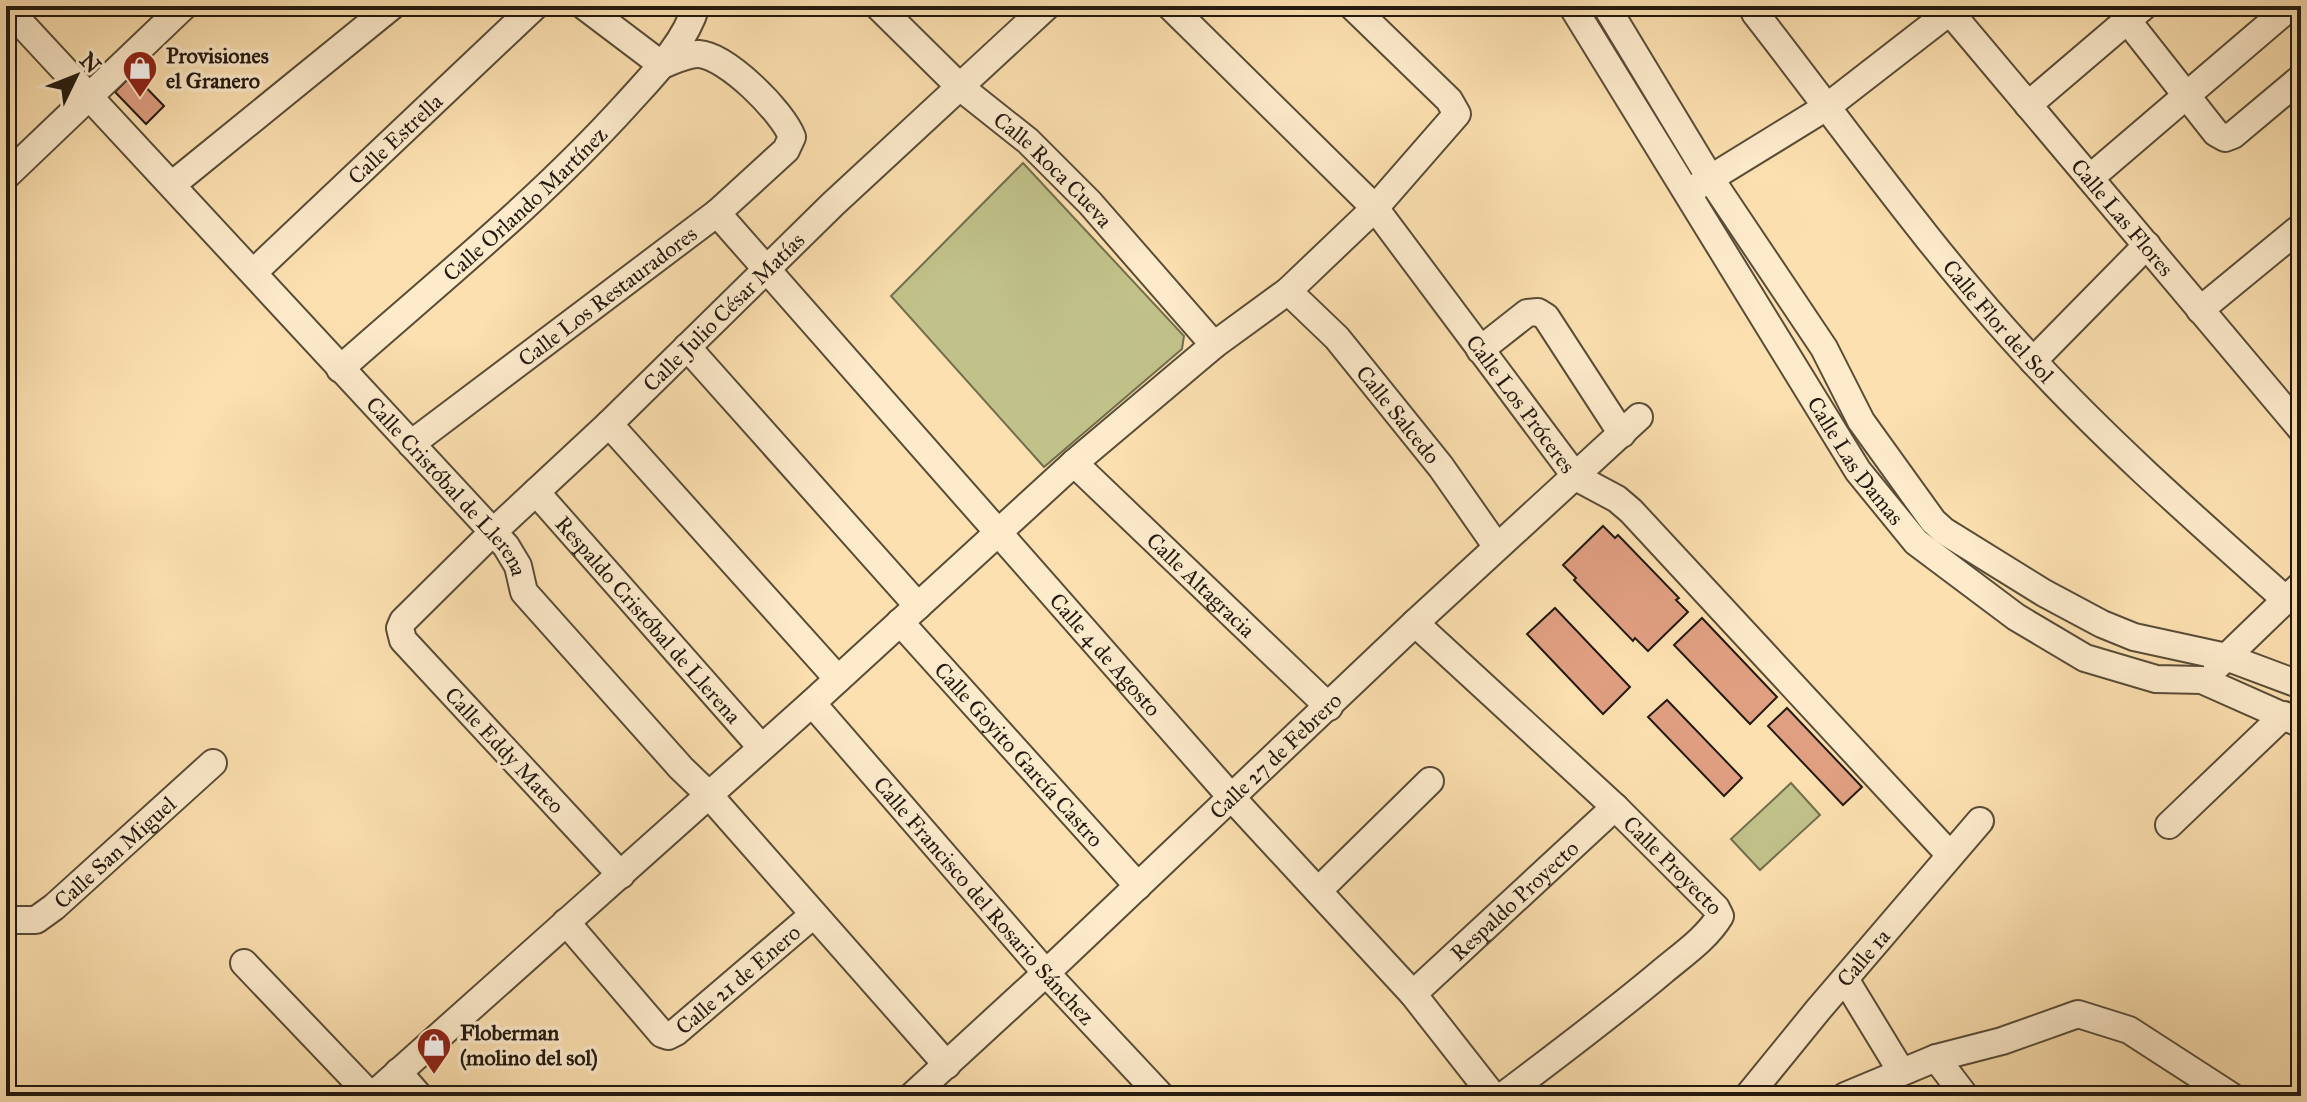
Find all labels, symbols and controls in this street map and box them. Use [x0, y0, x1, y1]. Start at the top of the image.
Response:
north arrow [36, 36, 116, 116]
place label: Provisiones el Granero [166, 42, 269, 94]
text: N [74, 47, 107, 79]
shop icon: Provisiones el Granero [121, 49, 159, 99]
street label: Calle Estrella [342, 87, 449, 190]
street label: Calle Roca Cueva [988, 106, 1119, 234]
street label: Calle Orlando Martínez [438, 121, 613, 287]
street label: Calle Las Flores [2065, 153, 2179, 282]
street label: Calle Los Restauradores [513, 220, 702, 372]
street label: Calle Julio César Matías [637, 227, 810, 397]
street label: Calle Flor del Sol [1937, 254, 2059, 389]
street label: Calle Los Próceres [1460, 329, 1581, 478]
street label: Calle Salcedo [1350, 360, 1446, 469]
street label: Calle Cristóbal de Llerena [360, 391, 533, 579]
street label: Calle Las Damas [1801, 391, 1910, 531]
street label: Respaldo Cristóbal de Llerena [549, 510, 747, 730]
street label: Calle Altagracia [1141, 527, 1261, 644]
street label: Calle 4 de Agosto [1044, 587, 1167, 722]
street label: Calle Goyito García Castro [929, 656, 1109, 853]
street label: Calle Eddy Mateo [439, 682, 570, 819]
street label: Calle 27 de Febrero [1204, 687, 1347, 825]
street label: Calle Francisco del Rosario Sánchez [868, 771, 1100, 1030]
street label: Calle San Miguel [49, 790, 181, 914]
street label: Calle Proyecto [1618, 810, 1728, 921]
street label: Respaldo Proyecto [1445, 835, 1584, 967]
street label: Calle 21 de Enero [670, 919, 806, 1040]
street label: Calle 1a [1831, 923, 1896, 992]
place label: Floberman (molino del sol) [460, 1019, 598, 1071]
shop icon: Floberman (molino del sol) [415, 1026, 453, 1076]

